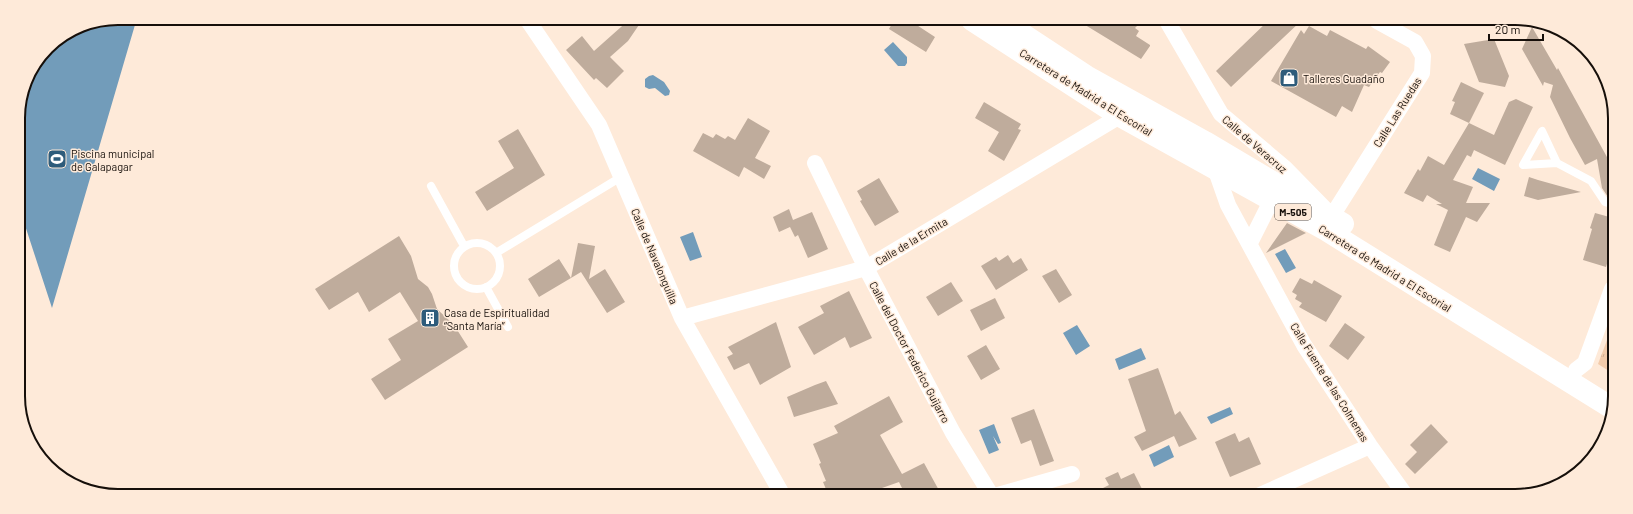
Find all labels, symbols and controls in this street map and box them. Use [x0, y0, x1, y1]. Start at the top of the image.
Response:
scale bar [1489, 16, 1543, 42]
text: 20 m [1495, 22, 1521, 36]
street label: Carretera de Madrid a El Escorial [1017, 46, 1155, 138]
shop icon: Talleres Guadaño [1278, 67, 1300, 89]
place label: Talleres Guadaño [1303, 72, 1385, 85]
street label: Calle Las Ruedas [1370, 75, 1424, 149]
street label: Calle de Veracruz [1220, 112, 1290, 176]
place label: Piscina municipal de Galapagar [71, 147, 154, 173]
sports icon: Piscina municipal de Galapagar [46, 148, 68, 170]
road number: M-505 [1275, 204, 1311, 220]
street label: Calle de Navalonguilla [629, 206, 681, 306]
street label: Calle de la Ermita [873, 214, 949, 268]
street label: Carretera de Madrid a El Escorial [1316, 222, 1454, 314]
street label: Calle del Doctor Federico Guijarro [867, 279, 953, 425]
place label: Casa de Espiritualidad “Santa María” [444, 306, 550, 332]
building icon: Casa de Espiritualidad “Santa María” [419, 307, 441, 329]
street label: Calle Fuente de las Colmenas [1288, 320, 1372, 444]

